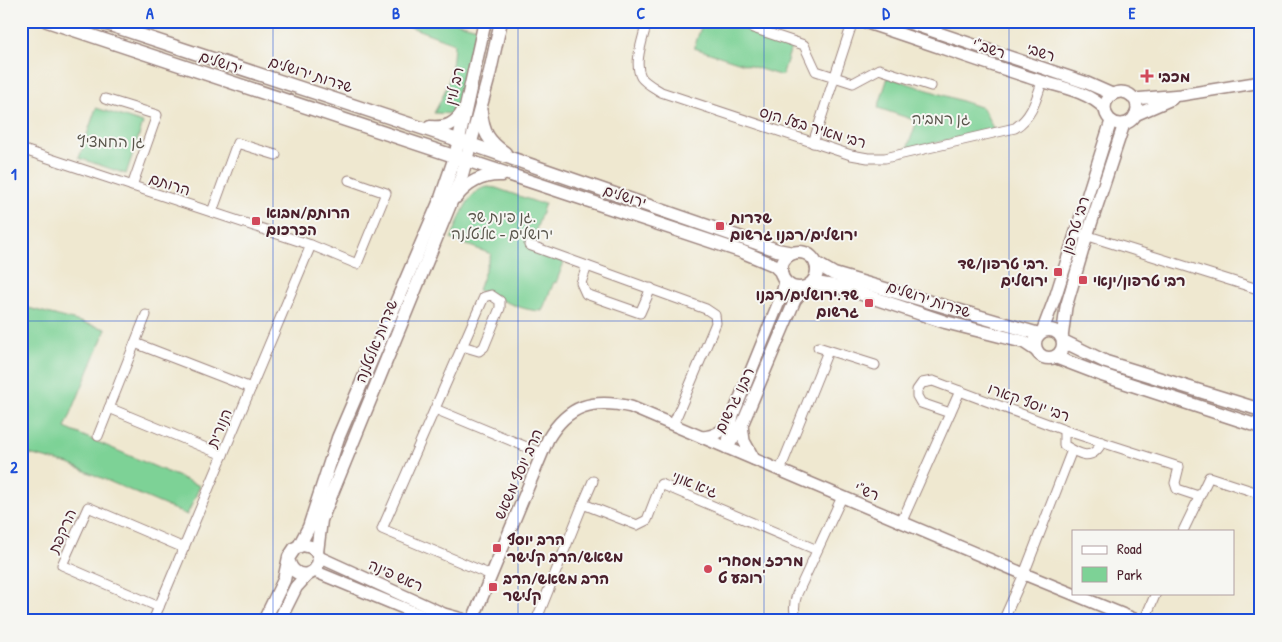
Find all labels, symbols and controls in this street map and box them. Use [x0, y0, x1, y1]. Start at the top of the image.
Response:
text: A [146, 2, 154, 24]
text: B [392, 2, 400, 24]
text: C [637, 2, 646, 24]
text: D [882, 2, 890, 24]
text: E [1128, 2, 1136, 24]
street label: רשב"י [970, 33, 1008, 63]
street label: רשבי [1024, 37, 1058, 67]
street label: ירושלים [197, 45, 245, 79]
street label: שדרות ירושלים [266, 51, 356, 97]
street label: רב לוין [439, 65, 469, 107]
place label: מכבי [1158, 66, 1190, 87]
marker: מכבי [1140, 69, 1154, 83]
street label: רבי מאיר בעל הנס [757, 101, 869, 153]
park label: גן רמביה [912, 108, 970, 129]
park label: גן החמציץ [77, 131, 145, 152]
text: 1 [11, 163, 17, 185]
street label: הרותם [147, 167, 193, 201]
street label: ירושלים [601, 179, 649, 213]
street label: רבי טרפון [1056, 193, 1094, 257]
place label: הרותם/מבוא הכרכום [266, 202, 350, 240]
park label: גן פינת שד. ירושלים - אלטלנה [451, 206, 553, 244]
place label: שדרות ירושלים/רבנו גרשום [728, 207, 858, 245]
marker: הרותם/מבוא הכרכום [250, 215, 262, 227]
marker: שדרות ירושלים/רבנו גרשום [714, 220, 726, 232]
place label: רבי טרפון/שד. ירושלים [957, 253, 1048, 291]
marker: רבי טרפון/שד. ירושלים [1052, 266, 1064, 278]
place label: רבי טרפון/ינאי [1093, 270, 1186, 291]
marker: רבי טרפון/ינאי [1077, 274, 1089, 286]
street label: שדרות ירושלים [884, 276, 974, 322]
place label: שד.ירושלים/רבנו גרשום [756, 284, 859, 322]
street label: שדרות אלטלנה [350, 296, 402, 386]
marker: שד.ירושלים/רבנו גרשום [863, 297, 875, 309]
street label: רבנו גרשום [709, 364, 759, 436]
street label: רבי יוסף קארו [985, 377, 1073, 427]
street label: הנורית [201, 405, 237, 452]
street label: הרב יוסף משאש [489, 425, 547, 523]
text: 2 [10, 456, 18, 478]
street label: גיא אוני [669, 465, 721, 503]
street label: רש"י [851, 477, 883, 505]
street label: הרקפת [42, 505, 81, 558]
place label: הרב יוסף משאש/הרב קלישר [507, 529, 624, 567]
legend [1072, 530, 1234, 594]
text: Road [1117, 538, 1142, 559]
marker: הרב יוסף משאש/הרב קלישר [491, 542, 503, 554]
place label: מרכז מסחרי רובע ט' [718, 550, 804, 588]
street label: ראש פינה [365, 554, 427, 596]
marker: מרכז מסחרי רובע ט' [702, 563, 714, 575]
text: Park [1117, 564, 1142, 585]
place label: הרב משאש/הרב קלישר [502, 568, 609, 606]
marker: הרב משאש/הרב קלישר [487, 581, 499, 593]

